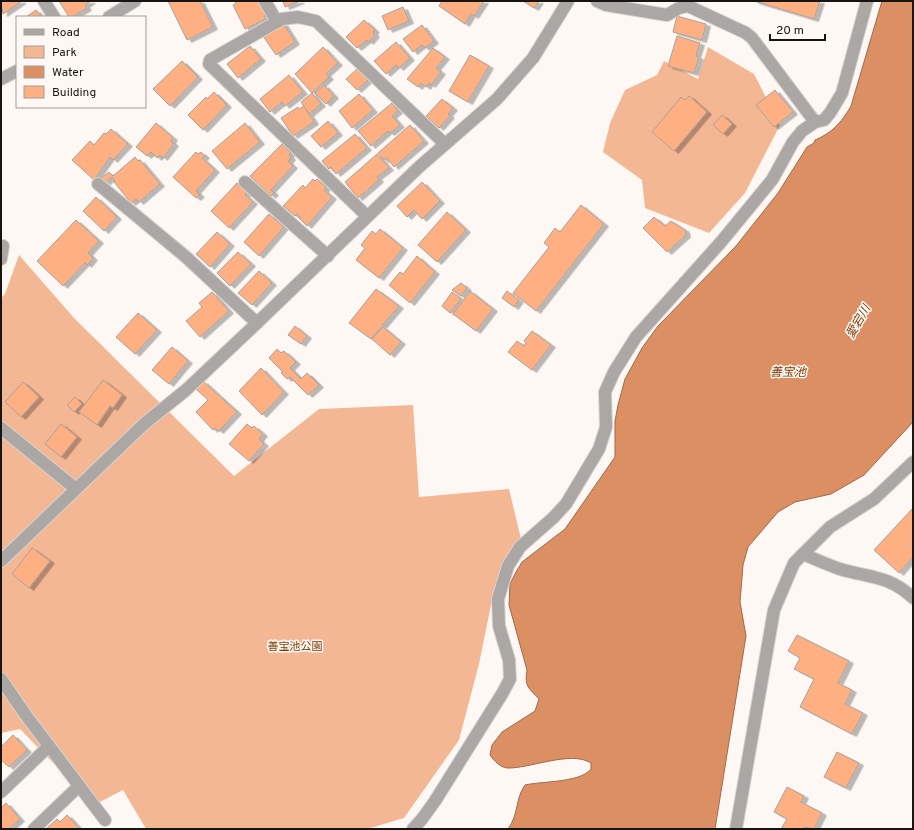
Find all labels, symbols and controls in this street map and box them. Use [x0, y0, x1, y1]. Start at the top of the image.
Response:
legend [16, 16, 146, 108]
scale bar [770, 16, 825, 42]
text: 20 m [776, 23, 804, 39]
text: Road [52, 25, 80, 41]
text: Park [52, 45, 77, 61]
text: Water [52, 65, 84, 81]
text: Building [52, 85, 96, 101]
water label: 愛宕川 [843, 301, 876, 342]
water label: 善宝池 [770, 365, 807, 381]
park label: 善宝池公園 [268, 640, 323, 654]

